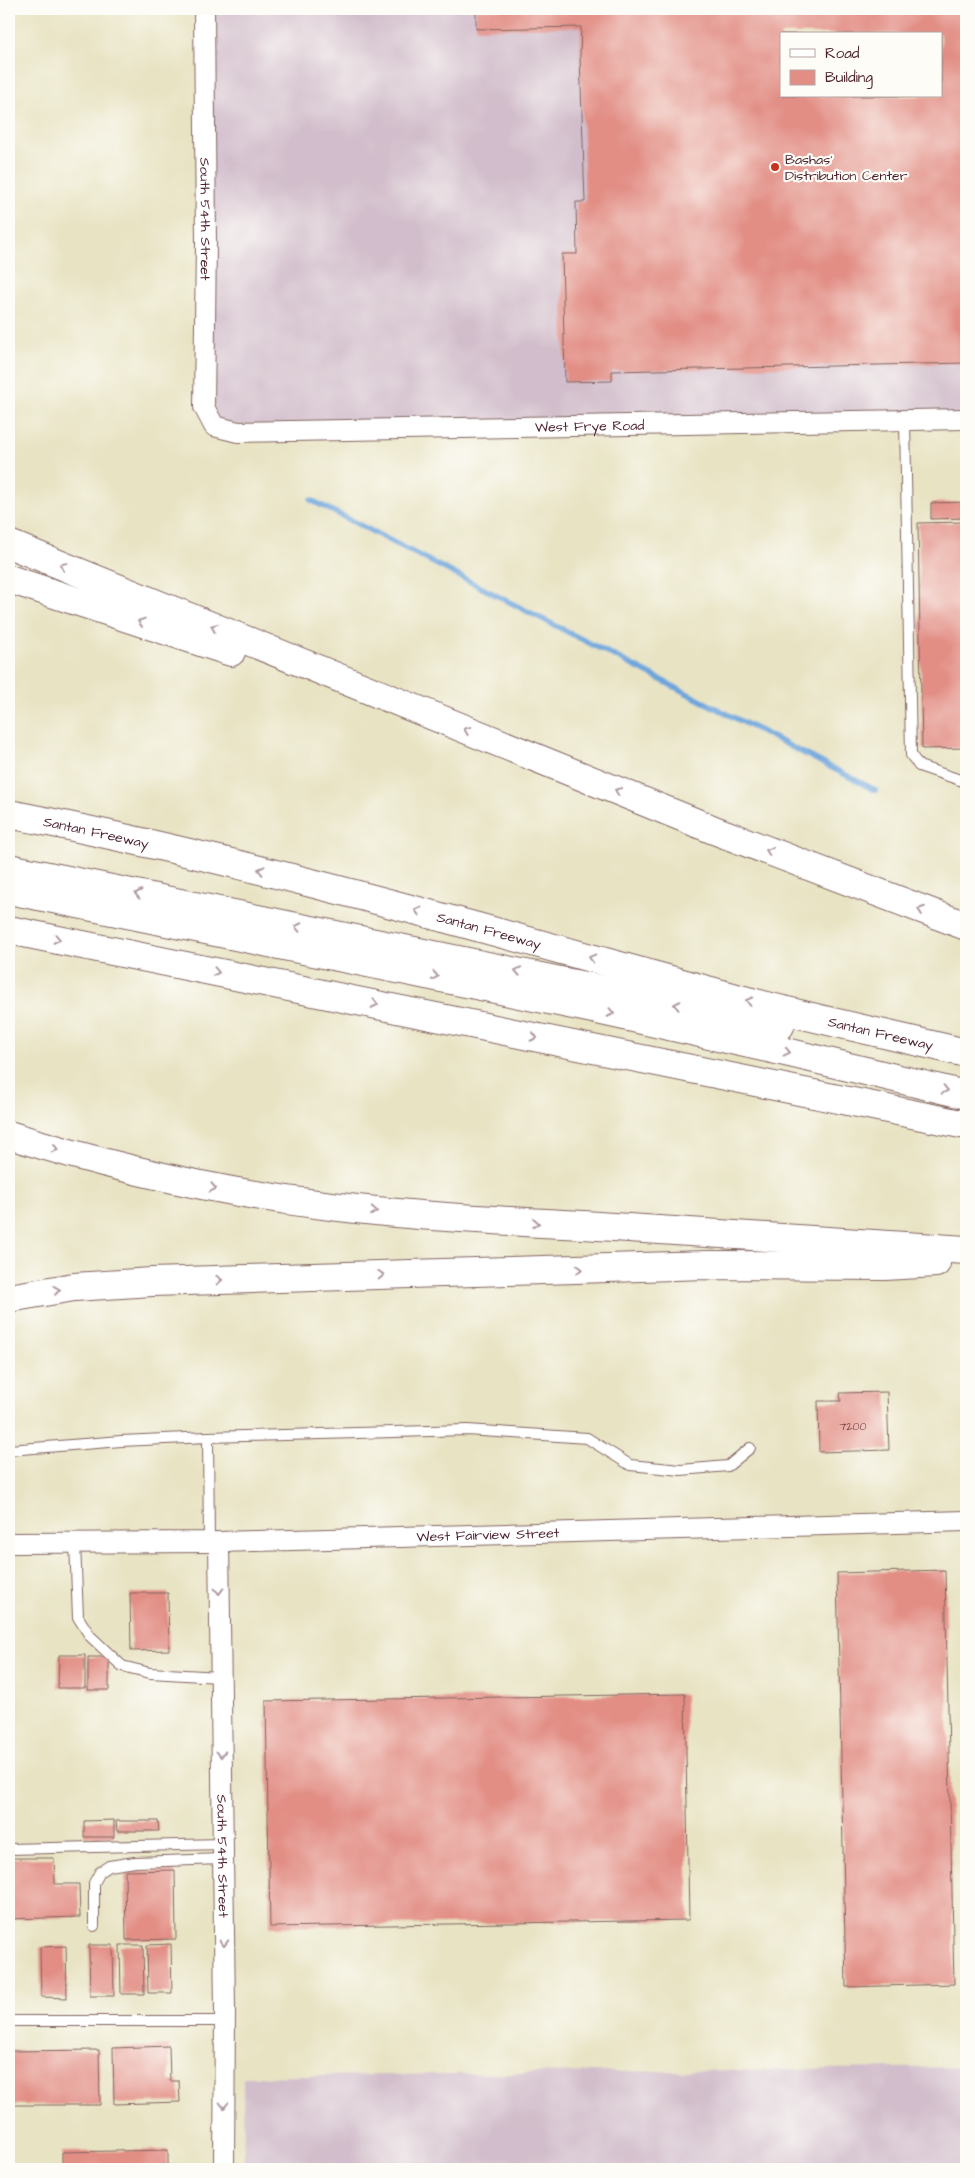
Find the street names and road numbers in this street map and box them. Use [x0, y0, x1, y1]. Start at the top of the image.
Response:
street label: South 54th Street [194, 157, 215, 281]
street label: West Frye Road [535, 416, 645, 438]
street label: Santan Freeway [41, 812, 151, 854]
street label: Santan Freeway [434, 907, 543, 955]
street label: Santan Freeway [826, 1012, 935, 1056]
street label: West Fairview Street [416, 1523, 560, 1547]
street label: South 54th Street [211, 1794, 233, 1918]

